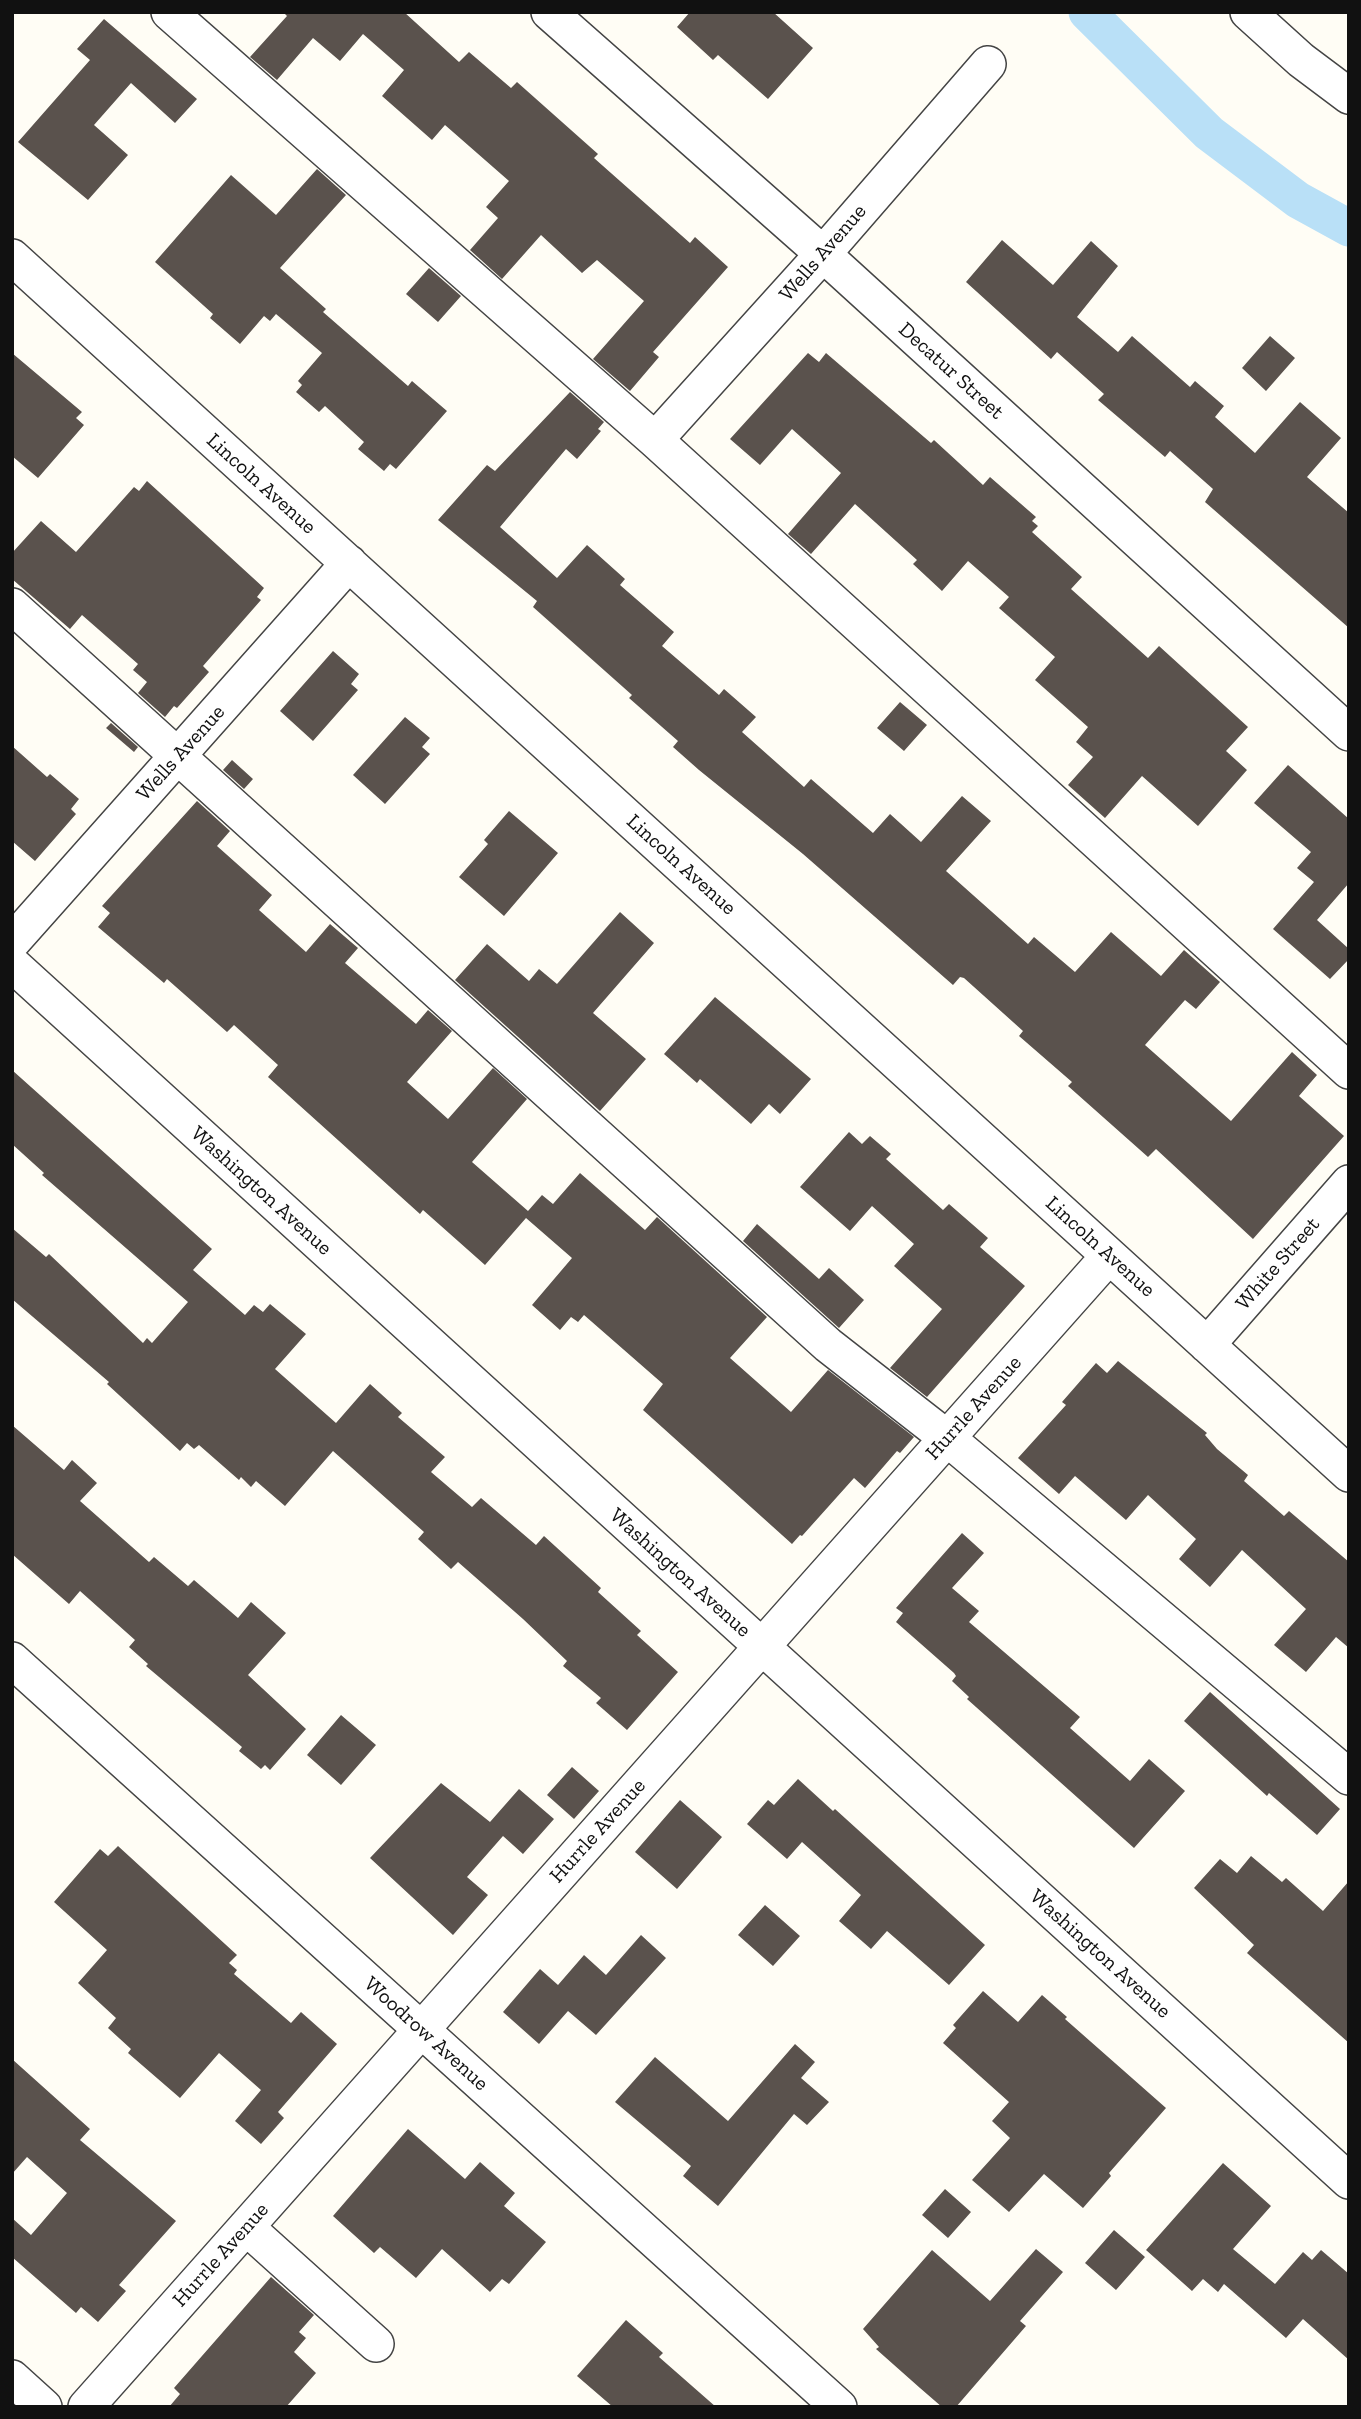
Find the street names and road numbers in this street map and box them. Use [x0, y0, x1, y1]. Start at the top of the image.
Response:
street label: Wells Avenue [774, 199, 872, 307]
street label: Decatur Street [893, 317, 1009, 425]
street label: Lincoln Avenue [201, 428, 321, 540]
street label: Wells Avenue [131, 700, 231, 806]
street label: Lincoln Avenue [621, 809, 741, 921]
street label: Washington Avenue [185, 1121, 337, 1261]
street label: Lincoln Avenue [1040, 1191, 1160, 1303]
street label: White Street [1231, 1212, 1325, 1316]
street label: Hurrle Avenue [921, 1351, 1027, 1465]
street label: Washington Avenue [604, 1503, 756, 1643]
street label: Hurrle Avenue [545, 1774, 651, 1888]
street label: Washington Avenue [1024, 1884, 1176, 2024]
street label: Woodrow Avenue [359, 1972, 493, 2096]
street label: Hurrle Avenue [168, 2198, 274, 2312]

